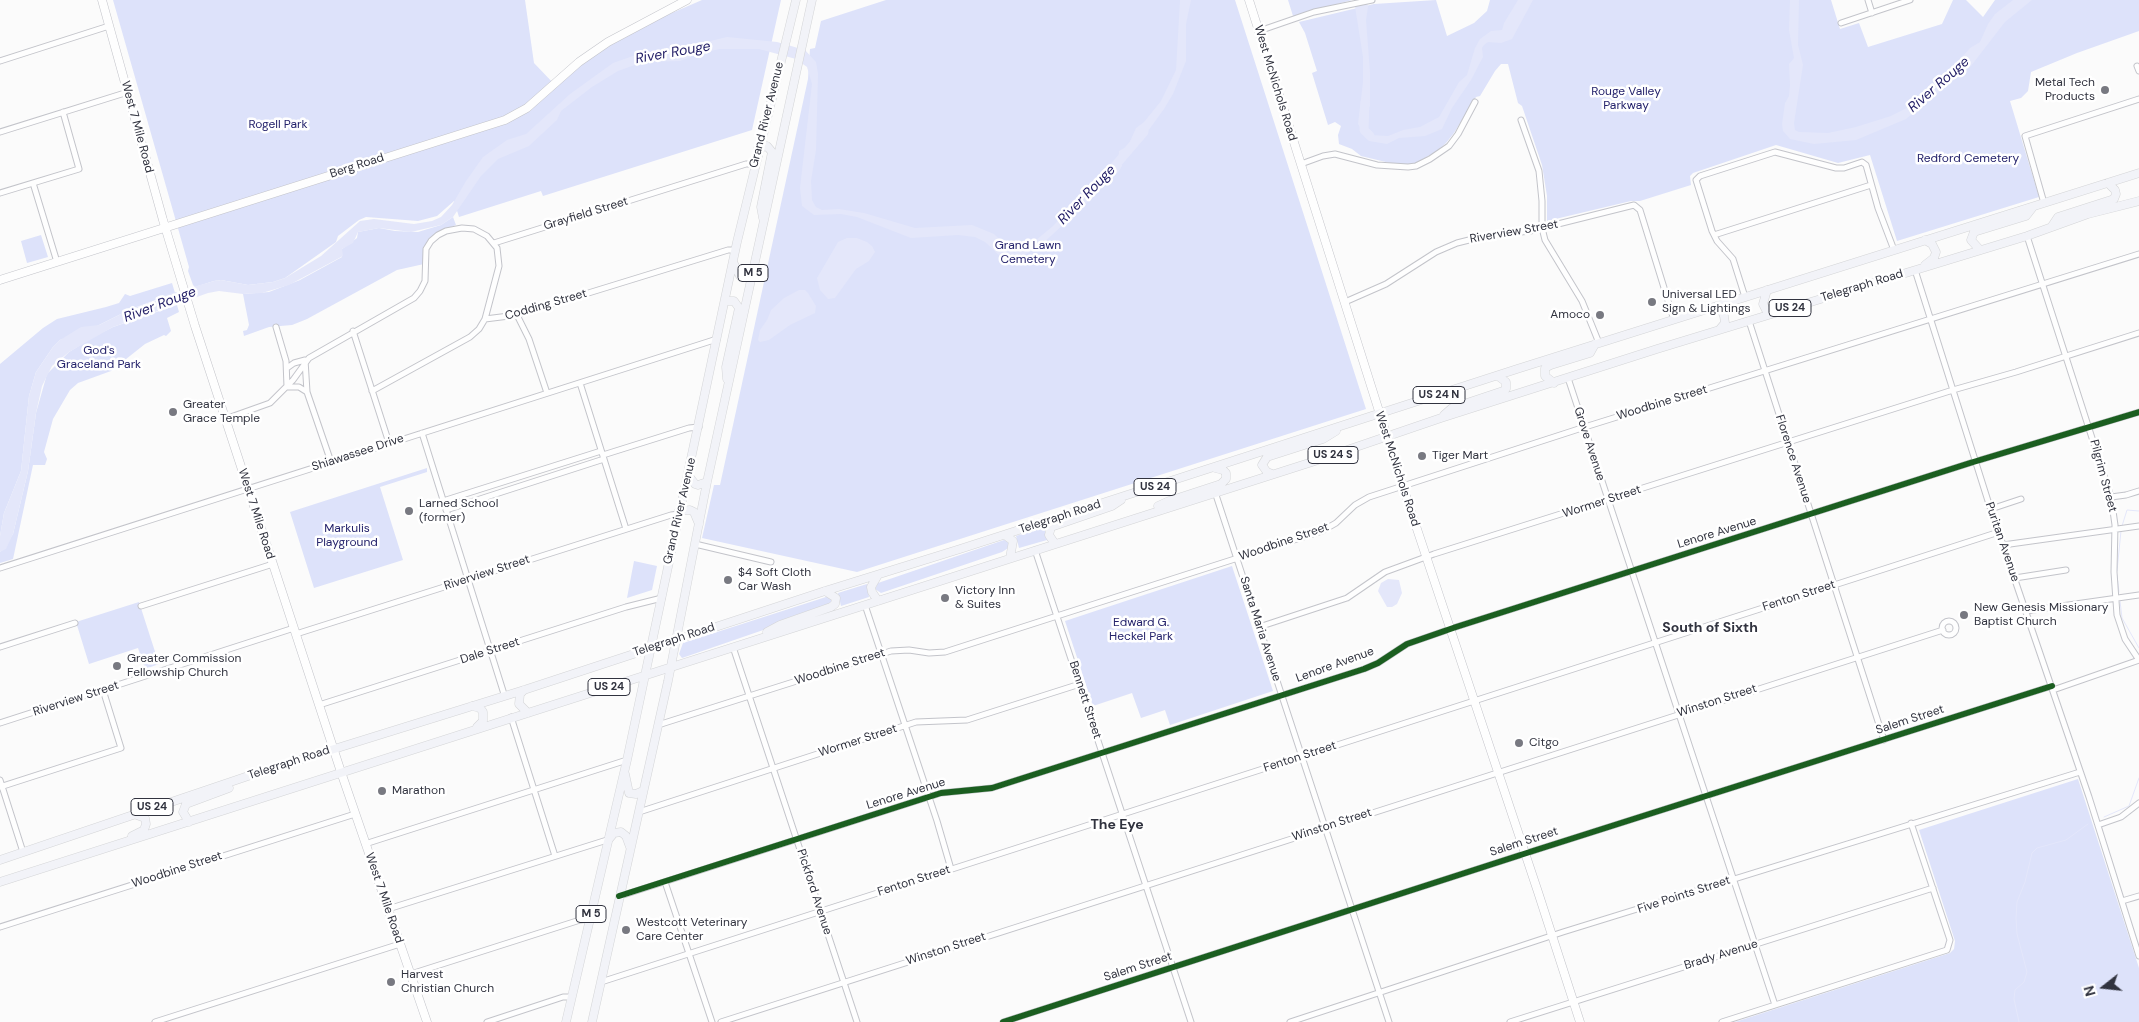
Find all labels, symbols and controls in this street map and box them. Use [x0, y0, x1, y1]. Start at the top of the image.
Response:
street label: West McNichols Road [1251, 23, 1299, 143]
water label: River Rouge [634, 38, 712, 68]
water label: River Rouge [1905, 54, 1973, 116]
street label: Grand River Avenue [747, 60, 787, 170]
place label: Metal Tech Products [2035, 76, 2095, 104]
street label: West 7 Mile Road [118, 79, 156, 175]
marker: Metal Tech Products [2099, 84, 2111, 96]
park label: Rouge Valley Parkway [1591, 85, 1661, 113]
park label: Rogell Park [248, 118, 308, 132]
street label: Berg Road [328, 150, 386, 182]
park label: Redford Cemetery [1917, 152, 2019, 166]
water label: River Rouge [1055, 162, 1119, 228]
street label: Grayfield Street [542, 194, 630, 234]
street label: Riverview Street [1469, 217, 1559, 247]
park label: Grand Lawn Cemetery [995, 239, 1061, 267]
road number: M 5 [738, 264, 768, 282]
street label: Telegraph Road [1819, 267, 1905, 305]
water label: River Rouge [121, 284, 199, 326]
street label: Codding Street [503, 286, 589, 324]
place label: Universal LED Sign & Lightings [1662, 288, 1751, 316]
marker: Universal LED Sign & Lightings [1646, 296, 1658, 308]
road number: US 24 [1769, 300, 1811, 316]
place label: Amoco [1550, 308, 1590, 322]
marker: Amoco [1594, 309, 1606, 321]
park label: God's Graceland Park [57, 344, 141, 372]
street label: Woodbine Street [1615, 382, 1709, 424]
road number: US 24 N [1413, 386, 1465, 404]
place label: Greater Grace Temple [183, 398, 260, 426]
street label: Grove Avenue [1570, 405, 1608, 483]
marker: Greater Grace Temple [167, 406, 179, 418]
street label: West McNichols Road [1372, 410, 1422, 528]
street label: Florence Avenue [1772, 413, 1814, 505]
street label: Shiawassee Drive [310, 431, 406, 475]
street label: Pilgrim Street [2086, 438, 2120, 514]
road number: US 24 S [1308, 446, 1358, 464]
place label: Tiger Mart [1432, 449, 1488, 463]
marker: Tiger Mart [1416, 450, 1428, 462]
street label: Grand River Avenue [661, 456, 699, 566]
street label: West 7 Mile Road [235, 467, 277, 561]
road number: US 24 [1134, 478, 1176, 496]
street label: Wormer Street [1561, 483, 1643, 521]
place label: Larned School (former) [419, 497, 498, 525]
street label: Telegraph Road [1017, 497, 1103, 537]
street label: Puritan Avenue [1982, 500, 2022, 584]
marker: Larned School (former) [403, 505, 415, 517]
street label: Lenore Avenue [1676, 514, 1758, 552]
street label: Woodbine Street [1237, 520, 1331, 564]
park label: Markulis Playground [316, 522, 378, 550]
street label: Riverview Street [442, 552, 532, 594]
place label: $4 Soft Cloth Car Wash [738, 566, 811, 594]
marker: $4 Soft Cloth Car Wash [722, 574, 734, 586]
street label: Santa Maria Avenue [1236, 575, 1284, 683]
street label: Fenton Street [1761, 577, 1837, 615]
place label: Victory Inn & Suites [955, 584, 1015, 612]
marker: Victory Inn & Suites [939, 592, 951, 604]
place label: New Genesis Missionary Baptist Church [1974, 601, 2108, 629]
marker: New Genesis Missionary Baptist Church [1958, 609, 1970, 621]
park label: Edward G. Heckel Park [1109, 616, 1173, 644]
street label: Telegraph Road [631, 620, 717, 660]
district label: South of Sixth [1662, 620, 1758, 636]
street label: Dale Street [459, 635, 521, 667]
street label: Lenore Avenue [1294, 644, 1376, 686]
street label: Woodbine Street [793, 646, 887, 688]
place label: Greater Commission Fellowship Church [127, 652, 241, 680]
street label: Bennett Street [1066, 659, 1104, 741]
marker: Greater Commission Fellowship Church [111, 660, 123, 672]
street label: Riverview Street [31, 678, 121, 720]
road number: US 24 [588, 679, 630, 696]
street label: Winston Street [1675, 681, 1759, 721]
street label: Salem Street [1874, 702, 1946, 738]
street label: Wormer Street [817, 722, 899, 760]
place label: Citgo [1529, 736, 1559, 750]
marker: Citgo [1513, 737, 1525, 749]
street label: Fenton Street [1262, 738, 1338, 776]
street label: Telegraph Road [246, 743, 332, 783]
street label: Lenore Avenue [865, 775, 947, 813]
place label: Marathon [392, 784, 445, 798]
marker: Marathon [376, 785, 388, 797]
road number: US 24 [131, 799, 173, 816]
street label: Winston Street [1290, 805, 1374, 845]
district label: The Eye [1090, 817, 1144, 833]
street label: Salem Street [1488, 824, 1560, 860]
street label: Pickford Avenue [793, 847, 835, 937]
street label: Woodbine Street [130, 849, 224, 891]
street label: West 7 Mile Road [362, 851, 406, 945]
street label: Fenton Street [876, 862, 952, 900]
street label: Five Points Street [1636, 873, 1732, 917]
road number: M 5 [576, 906, 606, 922]
place label: Westcott Veterinary Care Center [636, 916, 748, 944]
marker: Westcott Veterinary Care Center [620, 924, 632, 936]
street label: Winston Street [904, 929, 988, 969]
street label: Brady Avenue [1682, 937, 1760, 973]
street label: Salem Street [1102, 949, 1174, 985]
north arrow [2079, 962, 2129, 1012]
place label: Harvest Christian Church [401, 968, 494, 996]
marker: Harvest Christian Church [385, 976, 397, 988]
text: N [2080, 984, 2100, 999]

